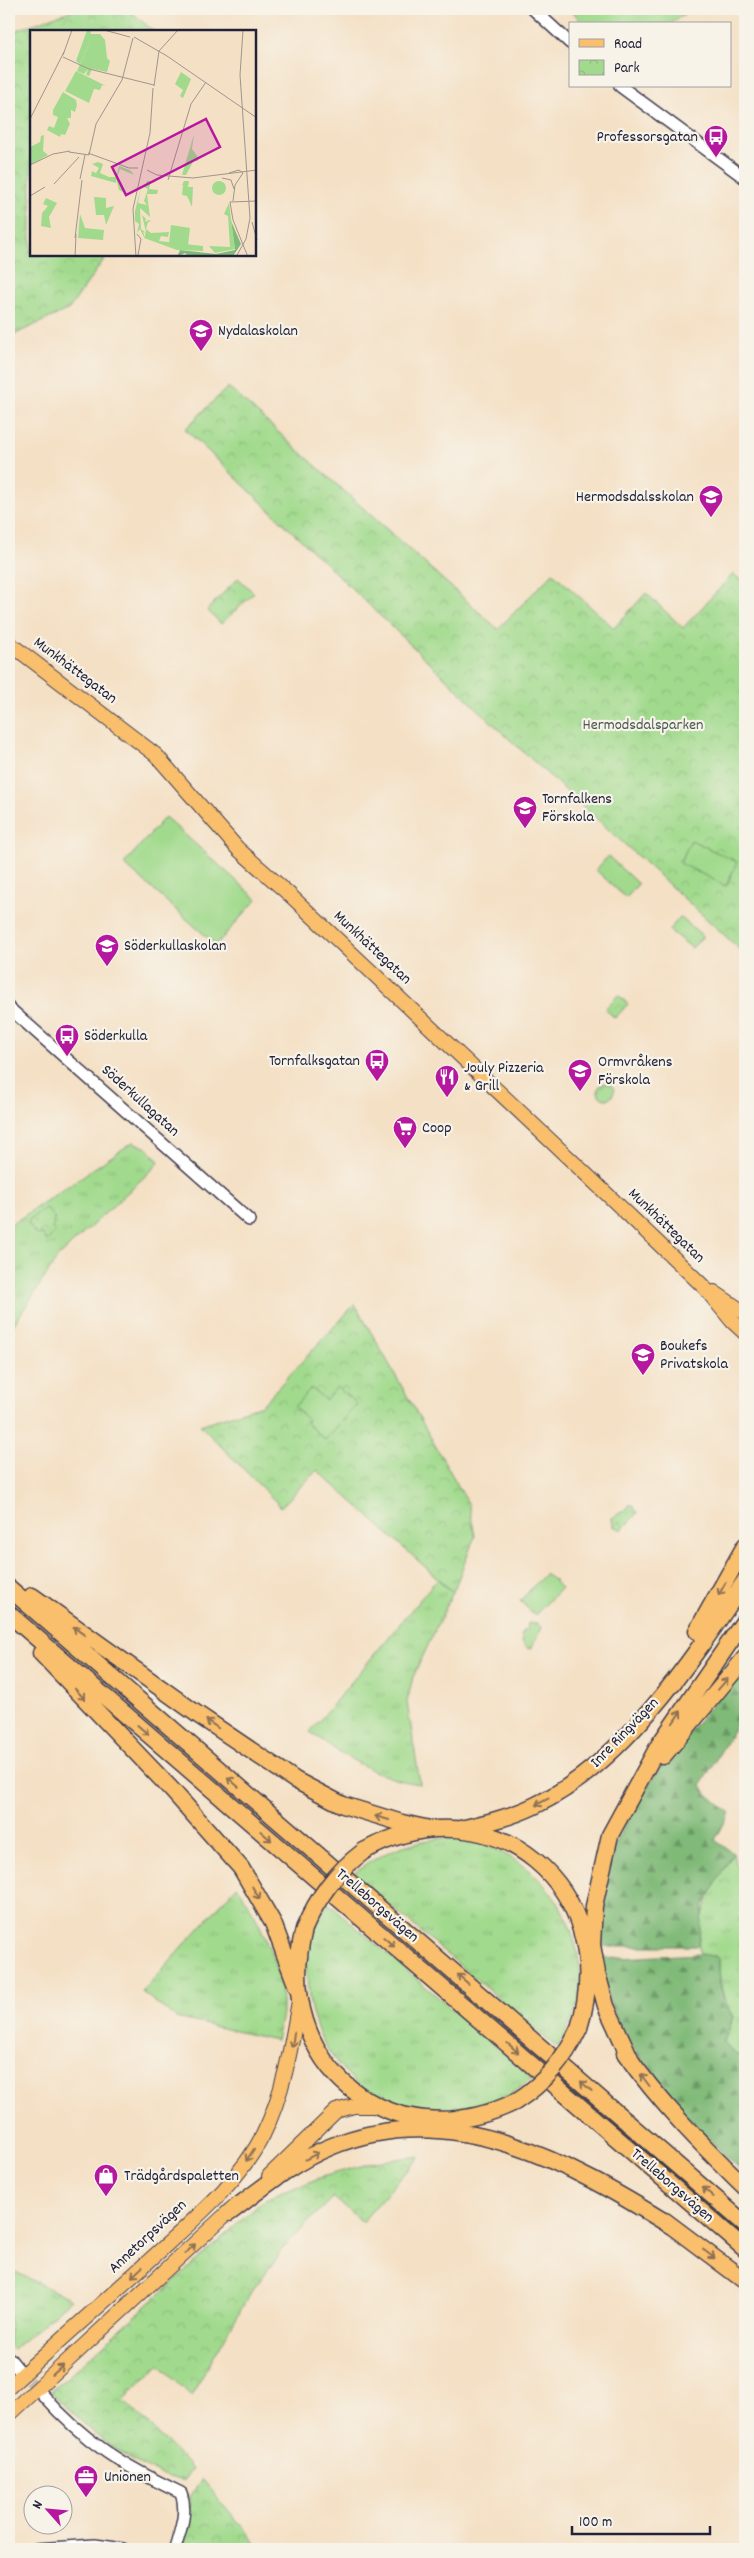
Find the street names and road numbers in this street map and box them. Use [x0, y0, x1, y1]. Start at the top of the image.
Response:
street label: Munkhättegatan [28, 632, 122, 710]
street label: Munkhättegatan [328, 906, 416, 990]
street label: Söderkullagatan [96, 1059, 184, 1143]
street label: Munkhättegatan [622, 1183, 710, 1269]
street label: Inre Ringvägen [585, 1693, 665, 1773]
street label: Trelleborgsvägen [330, 1863, 424, 1949]
street label: Trelleborgsvägen [625, 2143, 719, 2229]
street label: Annetorpsvägen [104, 2195, 192, 2279]

